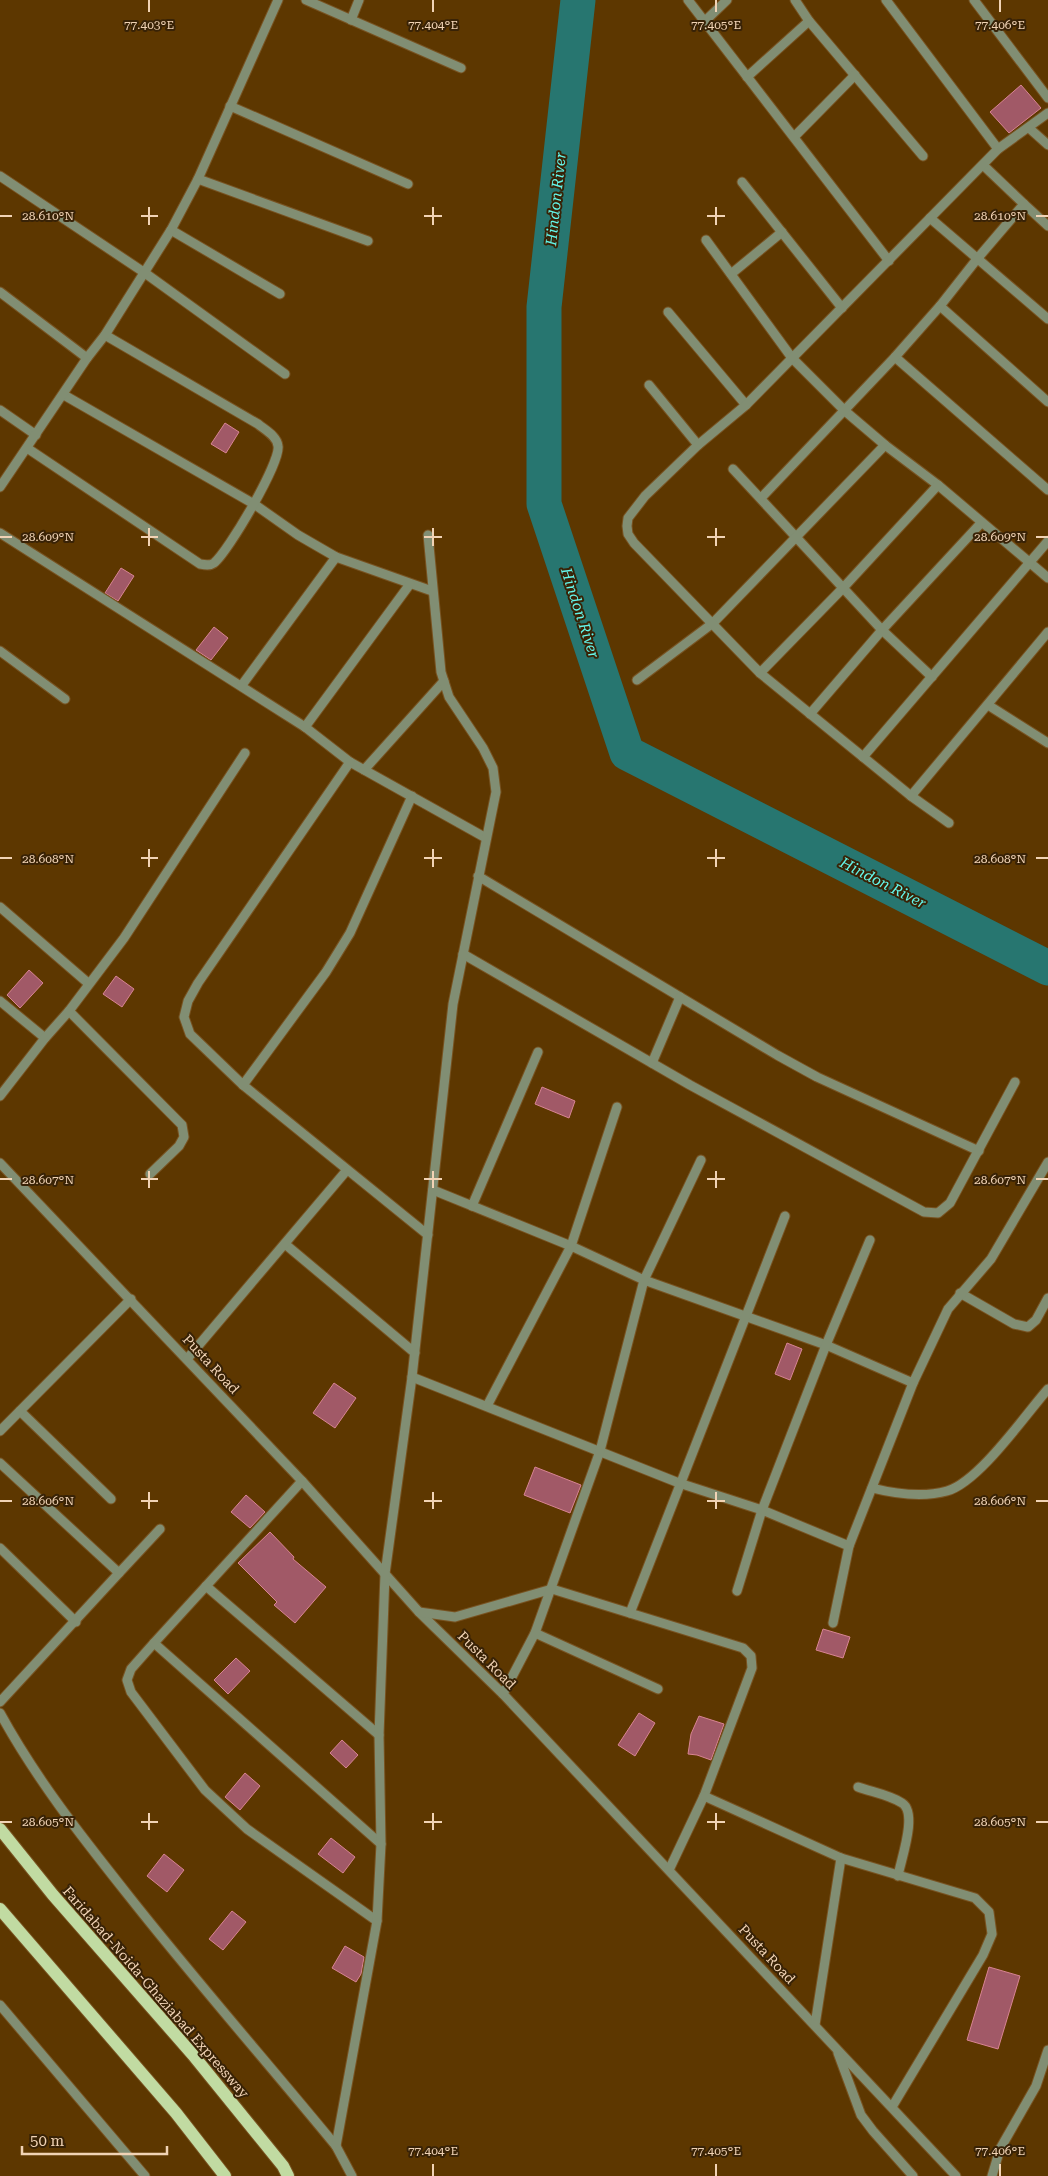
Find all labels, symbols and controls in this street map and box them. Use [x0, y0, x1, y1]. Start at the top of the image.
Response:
text: 77.403°E [124, 18, 174, 32]
text: 77.404°E [408, 18, 458, 32]
text: 77.405°E [691, 18, 741, 32]
text: 77.406°E [975, 18, 1025, 32]
water label: Hindon River [542, 151, 570, 248]
text: 28.610°N [22, 209, 74, 223]
text: 28.610°N [974, 209, 1026, 223]
text: 28.609°N [22, 530, 74, 544]
text: 28.609°N [974, 530, 1026, 544]
water label: Hindon River [557, 565, 603, 661]
text: 28.608°N [22, 852, 74, 866]
text: 28.608°N [974, 852, 1026, 866]
water label: Hindon River [836, 853, 930, 913]
text: 28.607°N [22, 1173, 74, 1187]
text: 28.607°N [974, 1173, 1026, 1187]
street label: Pusta Road [179, 1331, 243, 1397]
text: 28.606°N [22, 1494, 74, 1508]
text: 28.606°N [974, 1494, 1026, 1508]
street label: Pusta Road [455, 1628, 519, 1692]
text: 28.605°N [22, 1815, 74, 1829]
text: 28.605°N [974, 1815, 1026, 1829]
street label: Faridabad-Noida-Ghaziabad Expressway [60, 1883, 253, 2102]
street label: Pusta Road [735, 1921, 799, 1987]
scale bar [22, 2124, 168, 2156]
text: 50 m [30, 2132, 65, 2150]
text: 77.404°E [408, 2144, 458, 2158]
text: 77.405°E [691, 2144, 741, 2158]
text: 77.406°E [975, 2144, 1025, 2158]

